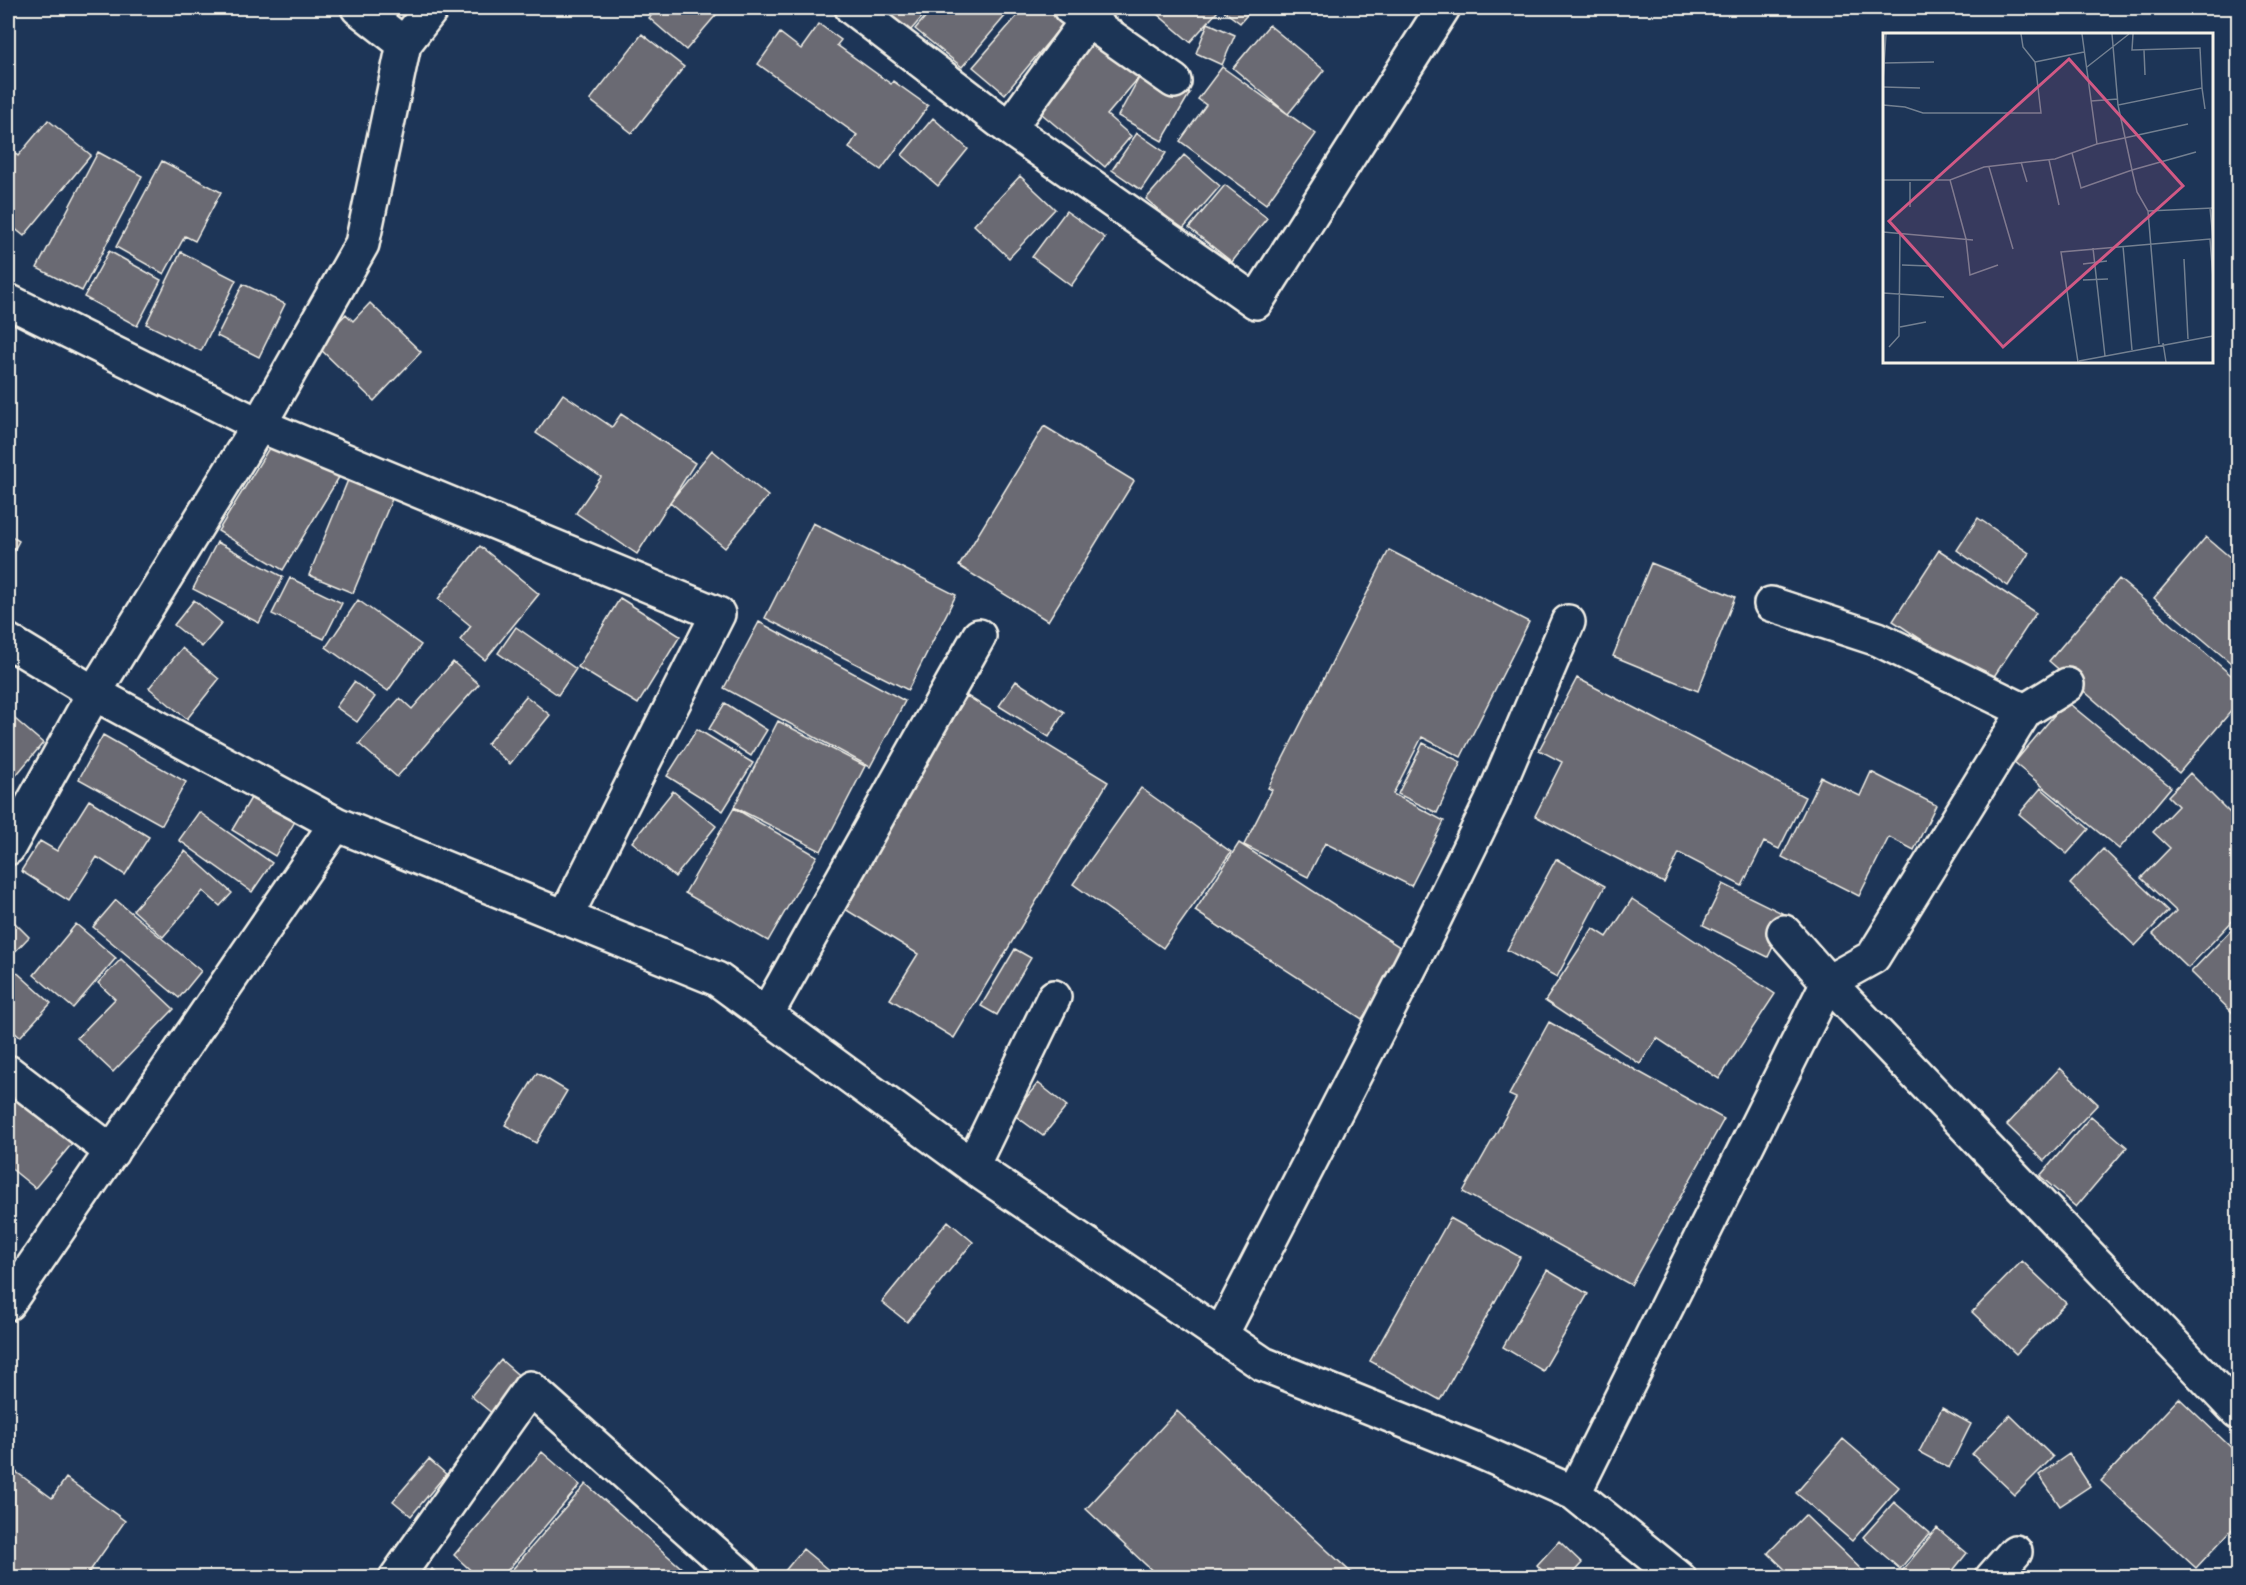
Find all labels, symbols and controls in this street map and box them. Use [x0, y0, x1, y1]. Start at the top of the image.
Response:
inset map [1883, 33, 2213, 363]

